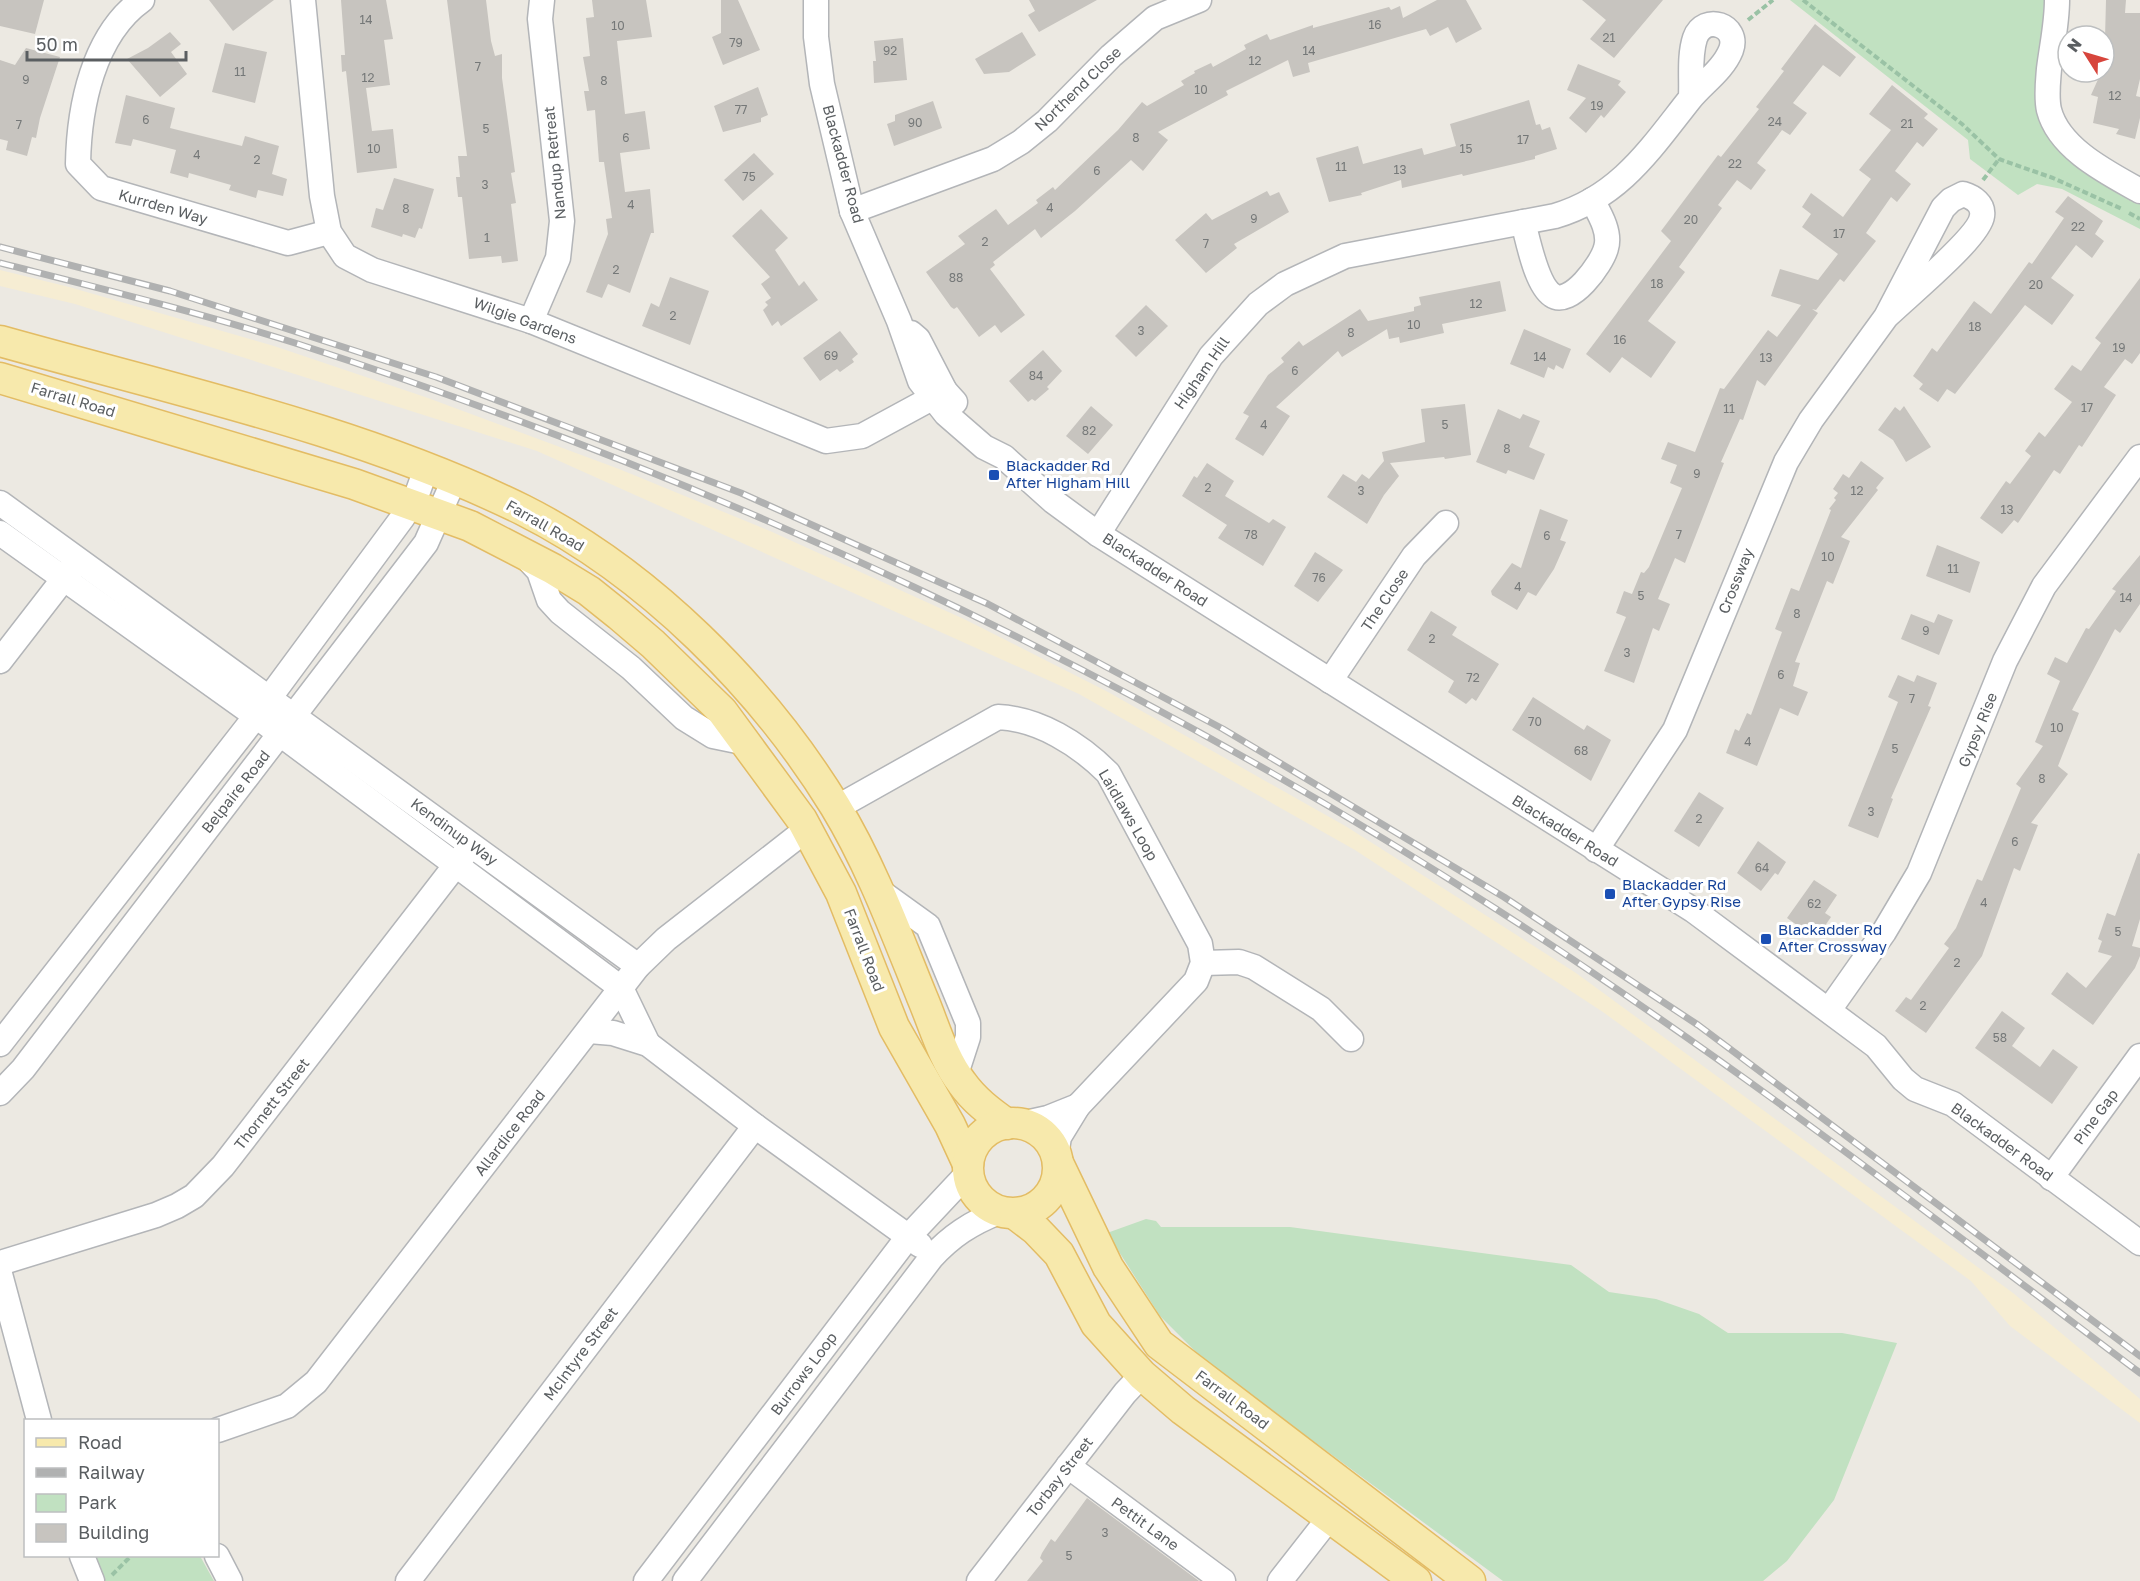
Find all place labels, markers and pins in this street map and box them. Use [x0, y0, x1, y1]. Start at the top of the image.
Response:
place label: Blackadder Rd After Higham Hill [1006, 456, 1130, 491]
marker: Blackadder Rd After Higham Hill [987, 468, 1001, 482]
place label: Blackadder Rd After Gypsy Rise [1622, 875, 1741, 910]
marker: Blackadder Rd After Gypsy Rise [1603, 887, 1617, 901]
place label: Blackadder Rd After Crossway [1778, 920, 1888, 955]
marker: Blackadder Rd After Crossway [1759, 932, 1773, 946]

